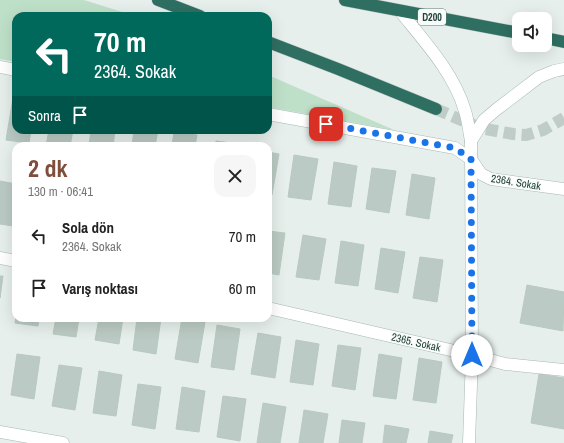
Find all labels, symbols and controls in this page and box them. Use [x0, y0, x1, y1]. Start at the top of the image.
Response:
road number: D200 [418, 9, 446, 25]
map controls [512, 12, 552, 52]
button: sound [512, 12, 552, 52]
text: 70 m [94, 23, 146, 61]
icon: left [28, 28, 80, 80]
text: 2364. Sokak [94, 59, 176, 84]
icon: arrive [69, 104, 91, 126]
text: Sonra [28, 105, 61, 126]
pin [309, 107, 343, 141]
icon: arrive [315, 113, 337, 135]
text: 2 dk [28, 152, 67, 184]
button: close [214, 155, 256, 197]
street label: 2364. Sokak [490, 171, 542, 193]
text: 130 m · 06:41 [28, 183, 93, 200]
text: Sola dön [62, 217, 114, 238]
icon: left [28, 225, 50, 247]
text: 70 m [229, 226, 256, 247]
text: 2364. Sokak [62, 238, 121, 255]
icon: arrive [28, 277, 50, 299]
text: Varış noktası [62, 278, 138, 299]
text: 60 m [229, 278, 256, 299]
street label: 2365. Sokak [390, 330, 442, 355]
position arrow [451, 334, 493, 376]

